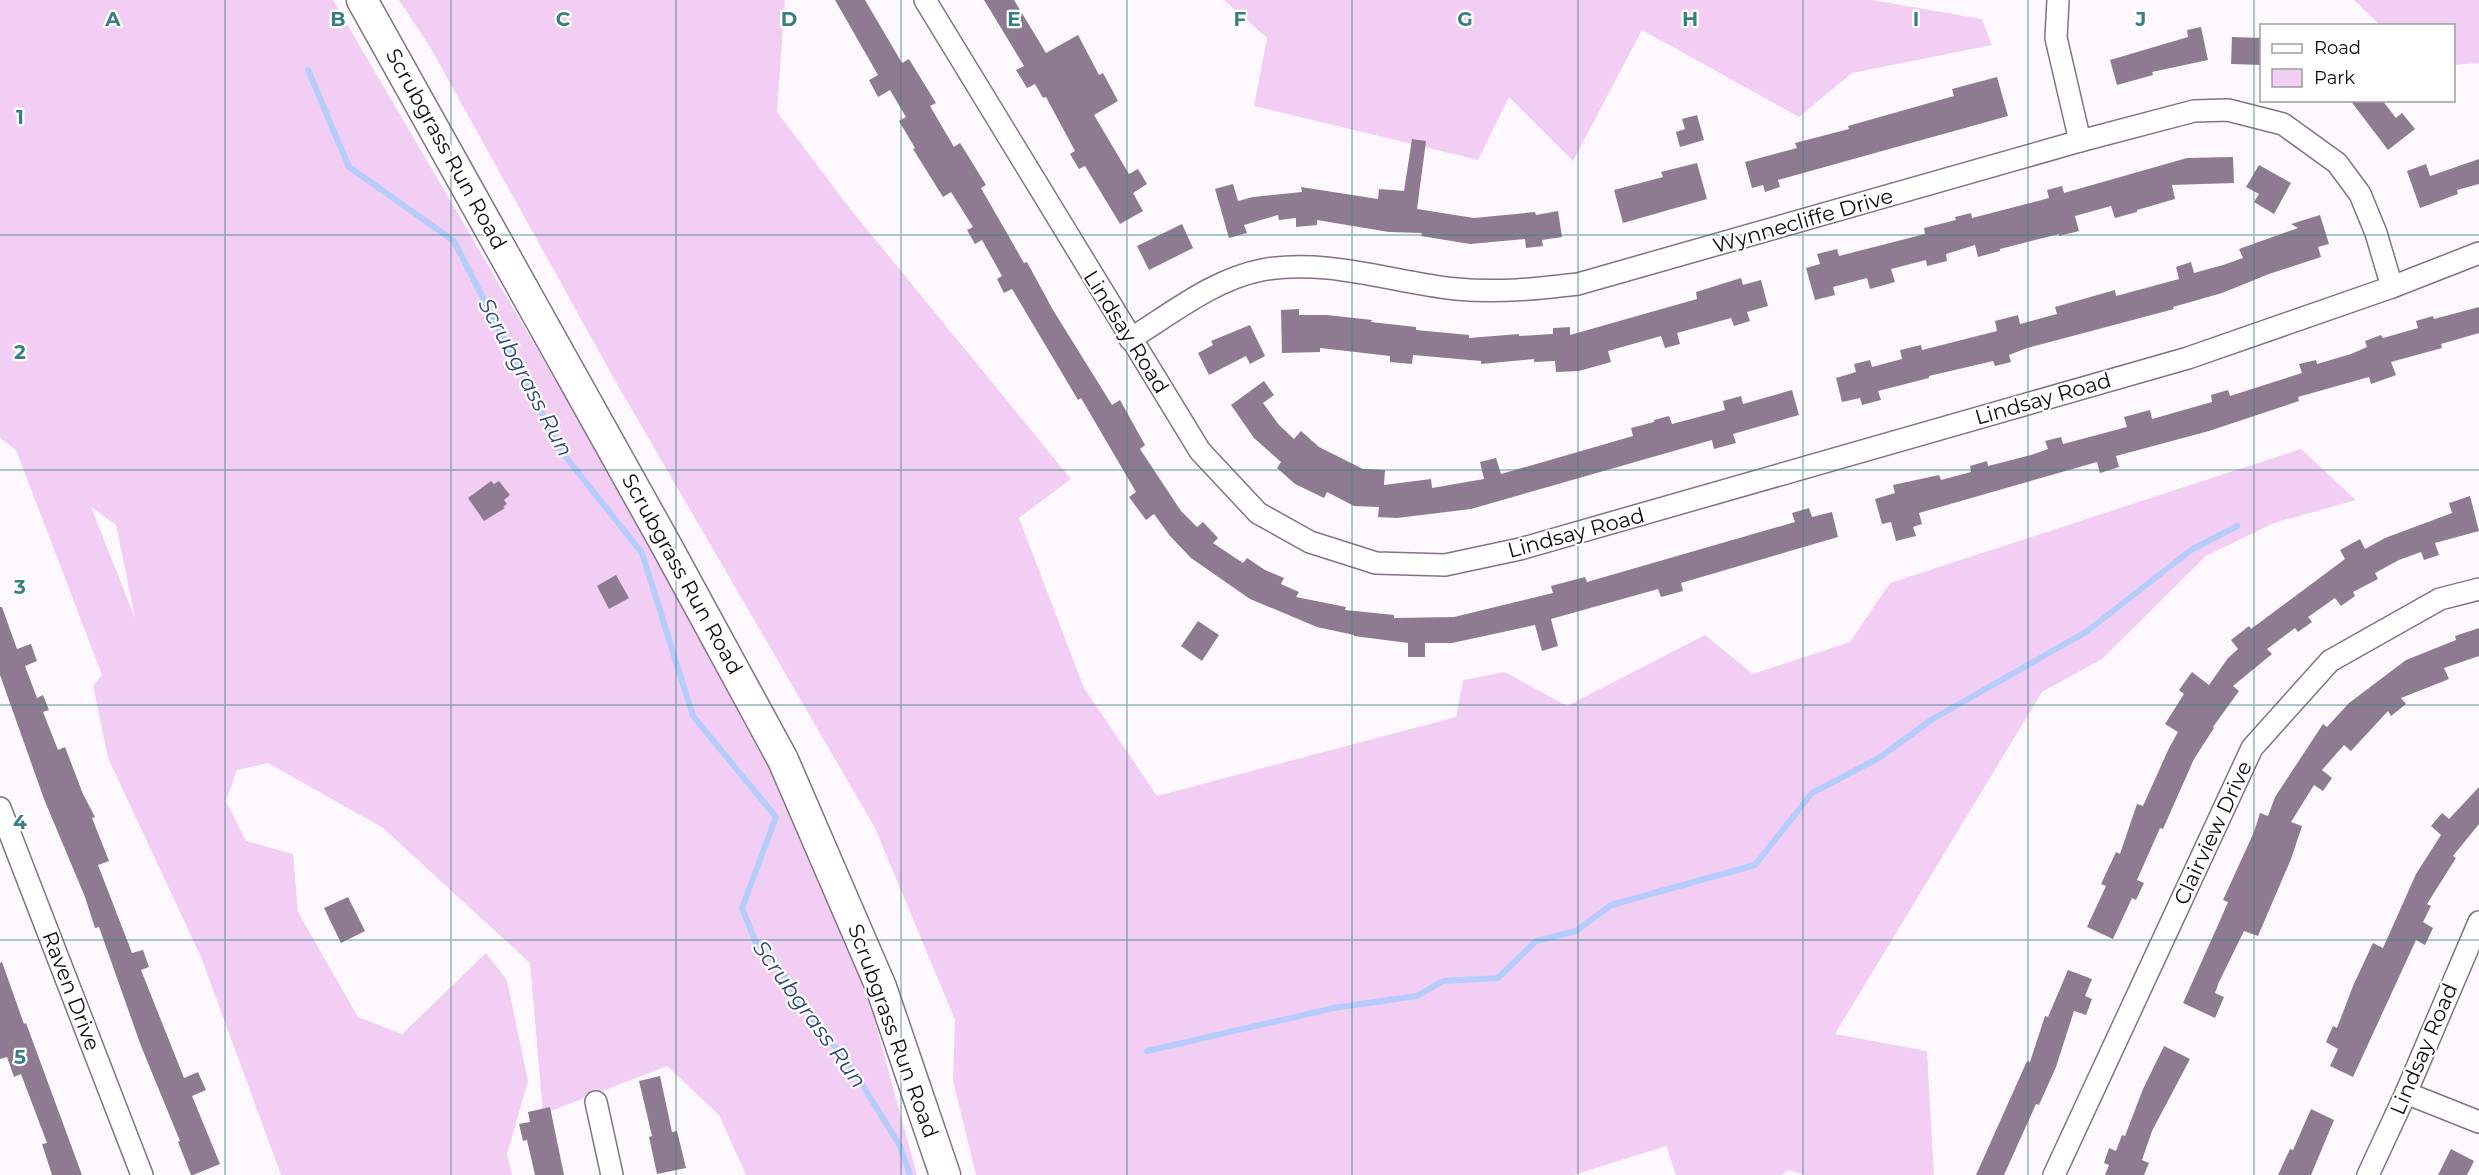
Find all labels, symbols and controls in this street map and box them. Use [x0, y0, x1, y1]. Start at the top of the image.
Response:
text: A [104, 7, 121, 31]
text: B [330, 7, 346, 31]
text: C [556, 7, 571, 31]
text: D [781, 7, 797, 31]
text: E [1007, 7, 1021, 31]
text: F [1234, 7, 1247, 31]
text: G [1457, 7, 1473, 31]
text: H [1682, 7, 1698, 31]
text: I [1913, 7, 1919, 31]
text: J [2135, 7, 2146, 31]
legend [2260, 24, 2455, 102]
text: Road [2314, 37, 2361, 59]
street label: Scrubgrass Run Road [381, 44, 512, 254]
text: Park [2314, 67, 2355, 89]
text: 1 [16, 105, 24, 129]
street label: Wynnecliffe Drive [1710, 183, 1896, 258]
street label: Lindsay Road [1079, 266, 1174, 398]
water label: Scrubgrass Run [472, 293, 579, 461]
text: 2 [14, 340, 26, 364]
street label: Lindsay Road [1972, 367, 2114, 430]
street label: Scrubgrass Run Road [617, 469, 748, 679]
street label: Lindsay Road [1505, 502, 1647, 563]
text: 3 [13, 575, 26, 599]
street label: Clairview Drive [2168, 757, 2257, 909]
text: 4 [13, 810, 27, 834]
street label: Scrubgrass Run Road [843, 920, 944, 1141]
street label: Raven Drive [37, 928, 106, 1054]
water label: Scrubgrass Run [747, 935, 872, 1093]
street label: Lindsay Road [2385, 979, 2462, 1118]
text: 5 [14, 1045, 26, 1069]

